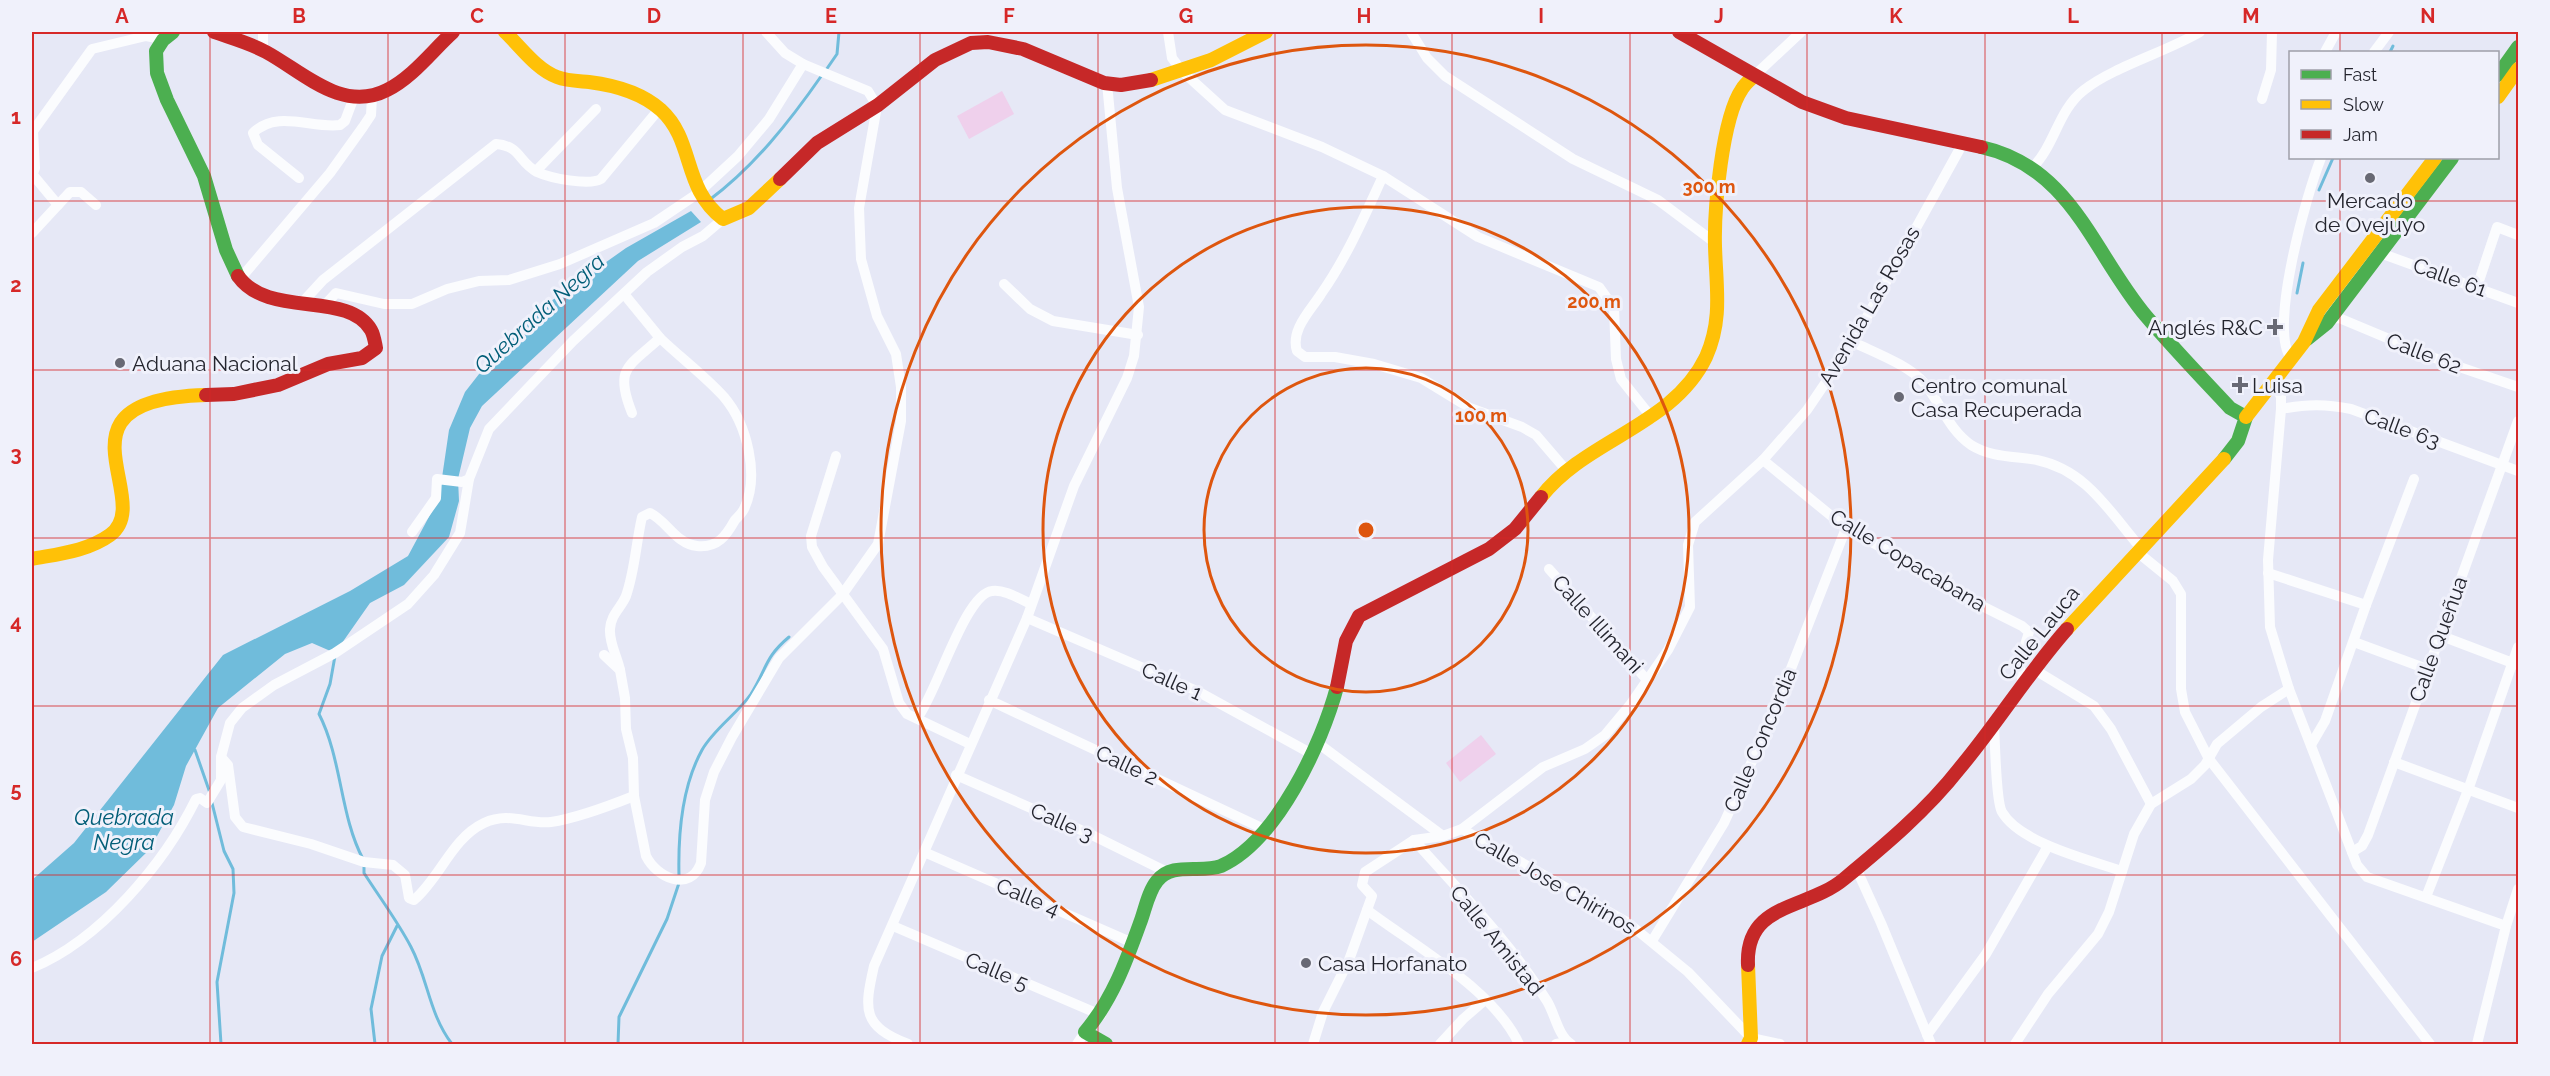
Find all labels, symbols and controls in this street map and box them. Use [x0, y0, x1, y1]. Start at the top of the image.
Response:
text: A [115, 4, 129, 28]
text: B [292, 4, 306, 28]
text: C [470, 4, 484, 28]
text: D [647, 4, 661, 28]
text: E [825, 4, 837, 28]
text: F [1003, 4, 1015, 28]
text: G [1179, 4, 1193, 28]
text: H [1357, 4, 1371, 28]
text: I [1538, 4, 1544, 28]
text: J [1714, 4, 1724, 28]
text: K [1889, 4, 1903, 28]
text: L [2067, 4, 2079, 28]
text: M [2242, 4, 2260, 28]
text: N [2420, 4, 2436, 28]
legend [2289, 51, 2499, 159]
text: Fast [2343, 64, 2377, 85]
text: Slow [2343, 94, 2384, 115]
text: 1 [11, 105, 21, 129]
text: Jam [2343, 124, 2378, 145]
marker: Mercado de Ovejuyo [2363, 171, 2377, 185]
text: 300 m [1682, 176, 1736, 197]
place label: Mercado de Ovejuyo [2315, 188, 2425, 237]
street label: Avenida Las Rosas [1813, 222, 1925, 390]
water label: Quebrada Negra [468, 248, 610, 378]
street label: Calle 61 [2410, 252, 2490, 302]
text: 2 [10, 273, 22, 297]
text: 200 m [1567, 291, 1621, 312]
place label: Anglés R&C [2148, 315, 2263, 340]
marker: Anglés R&C [2268, 320, 2282, 334]
street label: Calle 62 [2383, 327, 2465, 379]
place label: Aduana Nacional [132, 351, 298, 376]
marker: Aduana Nacional [113, 356, 127, 370]
place label: Centro comunal Casa Recuperada [1911, 373, 2082, 422]
place label: Luisa [2252, 373, 2303, 398]
marker: Luisa [2233, 378, 2247, 392]
marker: Centro comunal Casa Recuperada [1892, 390, 1906, 404]
street label: Calle 63 [2361, 403, 2443, 453]
text: 100 m [1455, 405, 1507, 426]
text: 3 [10, 442, 22, 466]
street label: Calle Copacabana [1826, 504, 1990, 616]
centre of rings [1356, 520, 1376, 540]
street label: Calle Illimani [1547, 570, 1649, 678]
street label: Calle Queñua [2404, 573, 2472, 705]
street label: Calle Lauca [1993, 581, 2085, 685]
text: 4 [10, 610, 22, 634]
street label: Calle 1 [1138, 657, 1206, 705]
street label: Calle Concordia [1718, 664, 1802, 816]
street label: Calle 2 [1092, 740, 1162, 790]
text: 5 [10, 778, 22, 802]
street label: Calle 3 [1027, 797, 1097, 847]
water label: Quebrada Negra [74, 804, 174, 855]
street label: Calle Jose Chirinos [1470, 827, 1640, 939]
street label: Calle 4 [993, 873, 1063, 921]
street label: Calle Amistad [1445, 880, 1549, 1000]
text: 6 [10, 947, 22, 971]
street label: Calle 5 [962, 947, 1032, 995]
place label: Casa Horfanato [1318, 951, 1467, 976]
marker: Casa Horfanato [1299, 956, 1313, 970]

